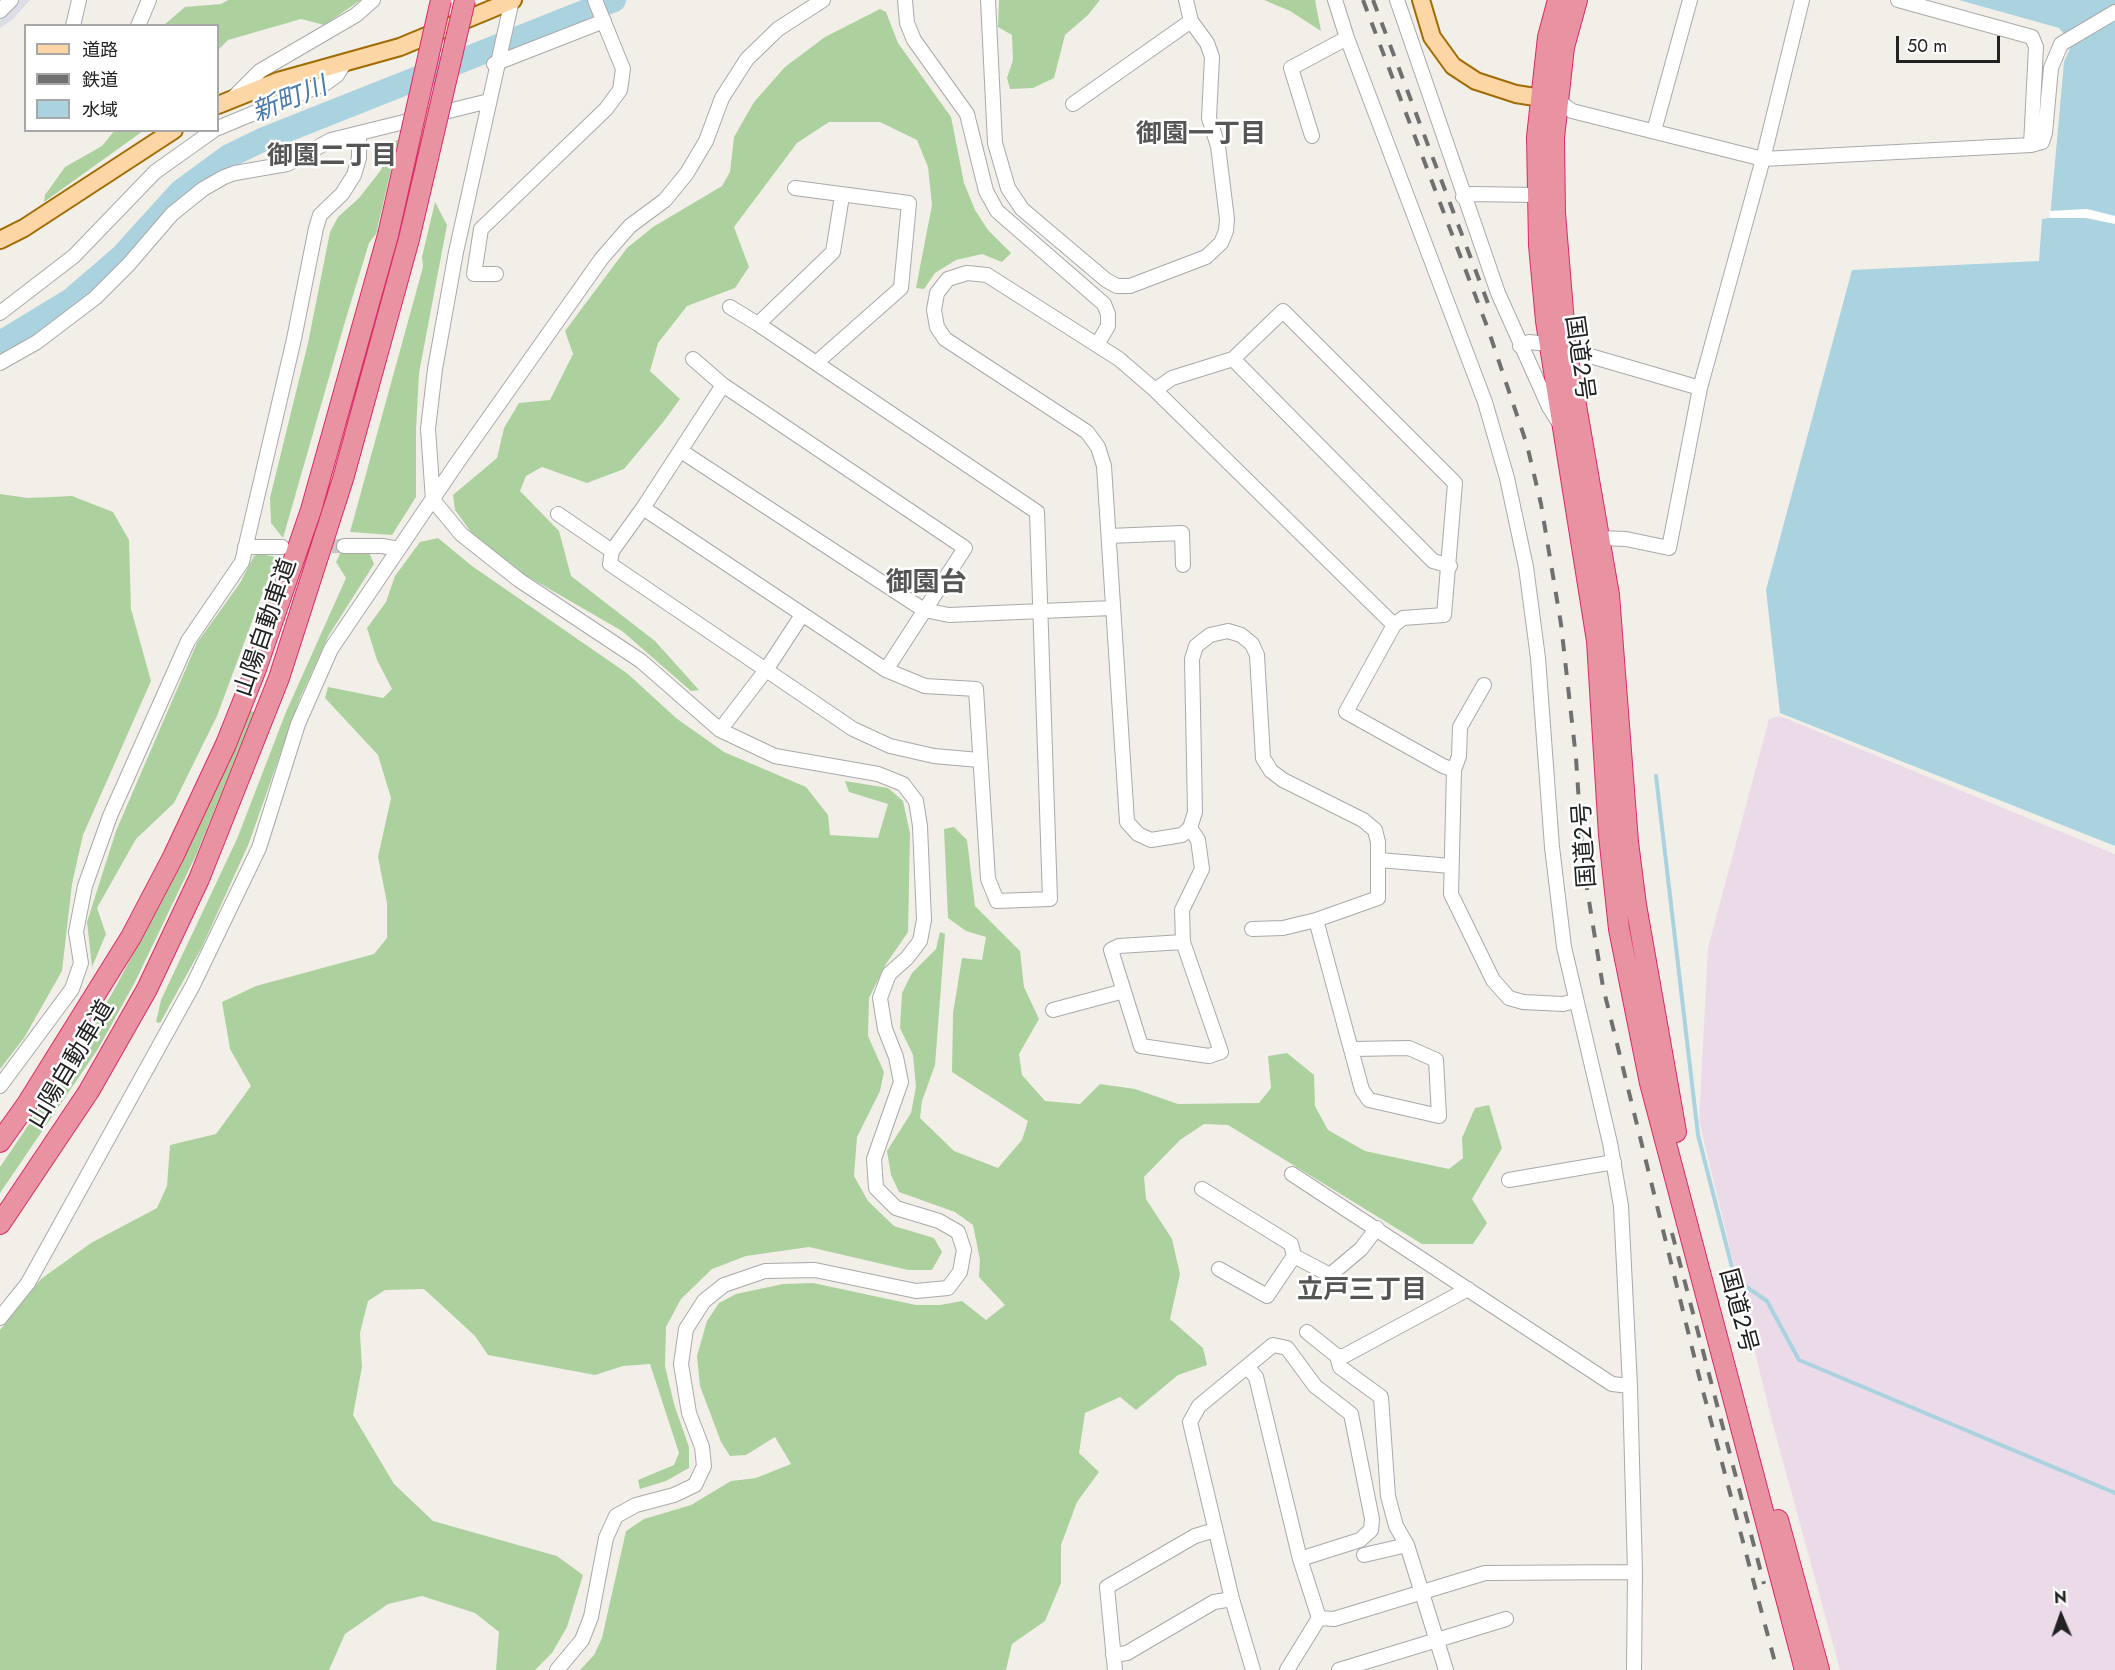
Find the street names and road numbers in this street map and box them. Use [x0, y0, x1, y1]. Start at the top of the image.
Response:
street label: 国道2号 [1558, 314, 1598, 402]
street label: 山陽自動車道 [230, 555, 304, 701]
street label: 国道2号 [1569, 801, 1603, 889]
street label: 山陽自動車道 [23, 996, 121, 1134]
street label: 国道2号 [1712, 1266, 1762, 1356]

